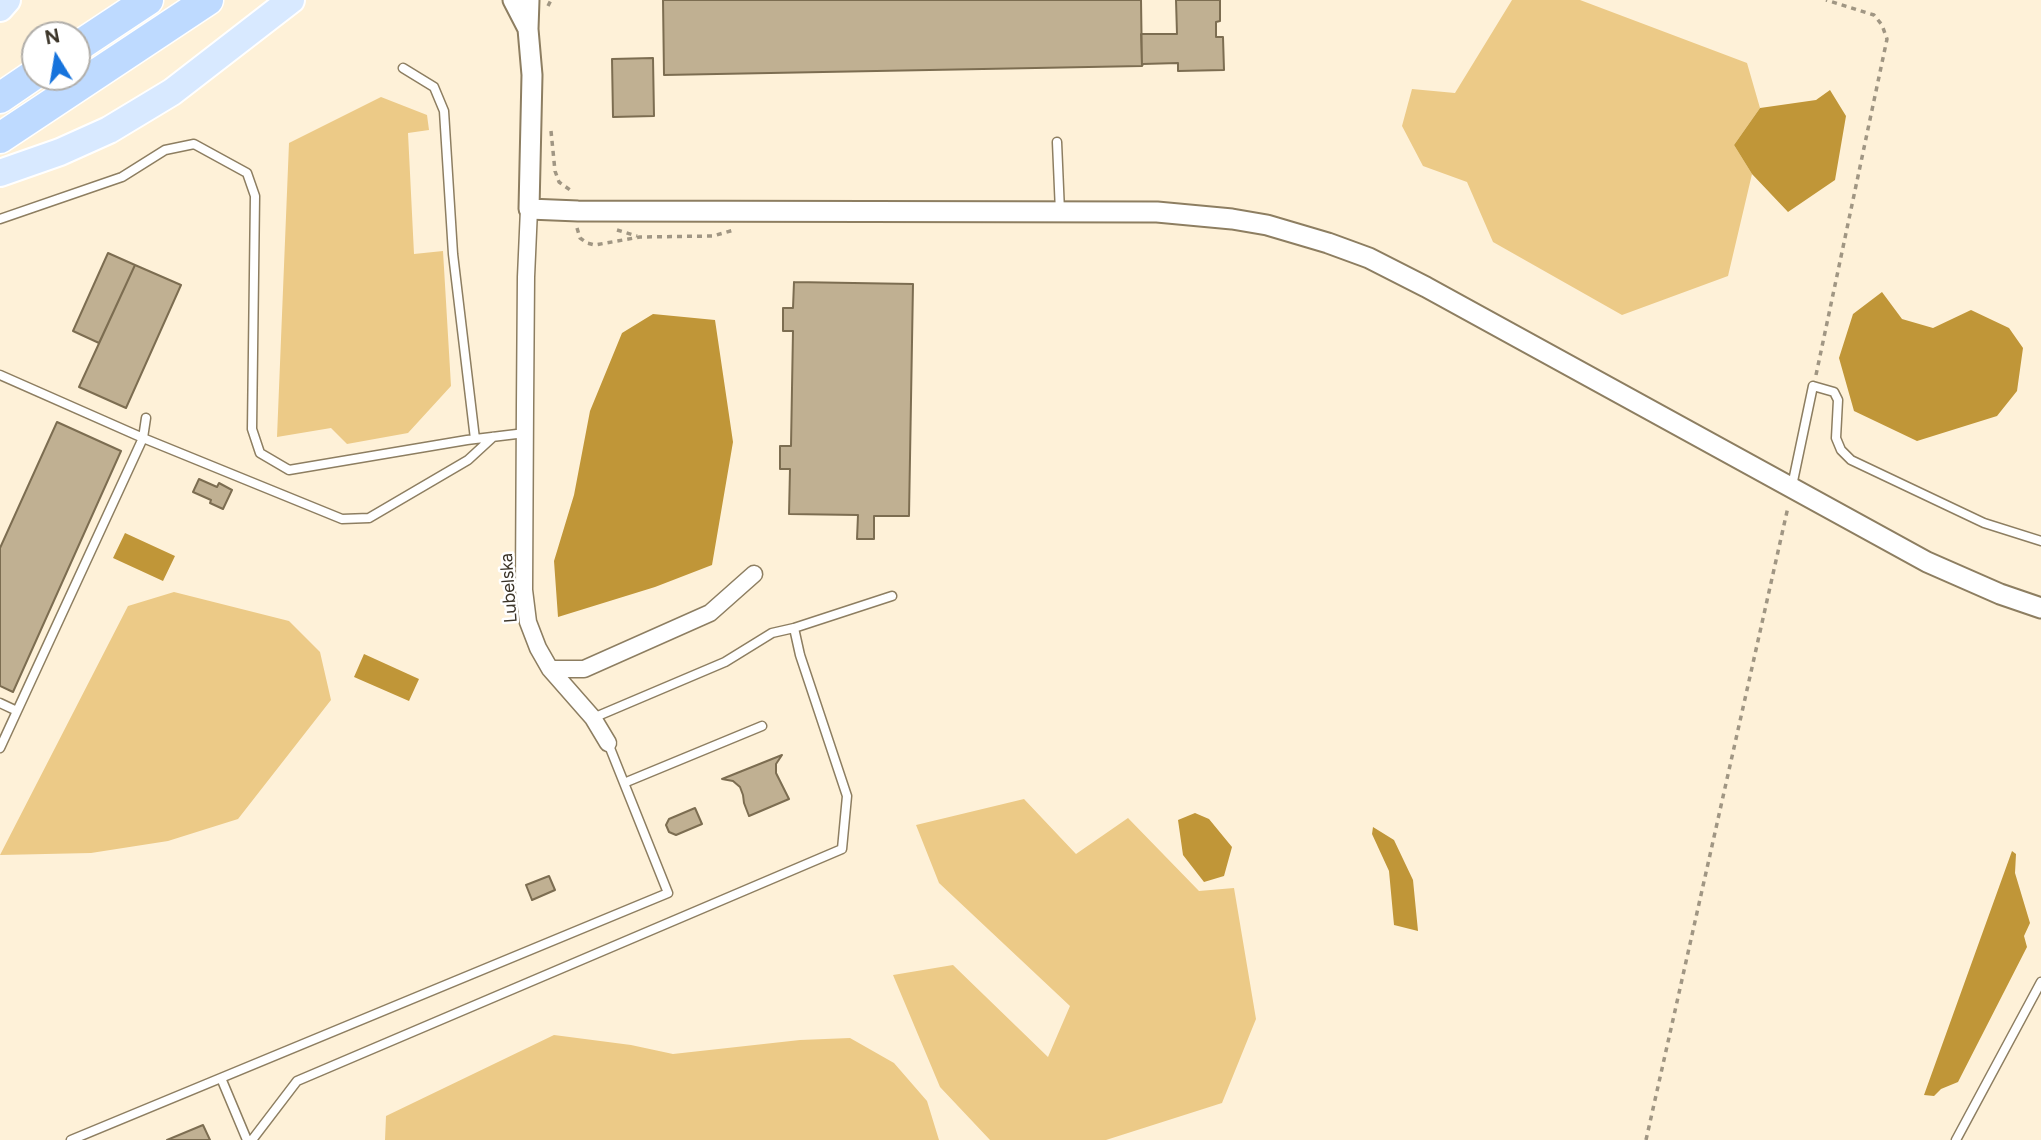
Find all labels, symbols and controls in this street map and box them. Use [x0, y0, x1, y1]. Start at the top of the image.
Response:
north arrow [21, 21, 91, 91]
text: N [43, 24, 62, 50]
street label: Lubelska [496, 552, 522, 624]

